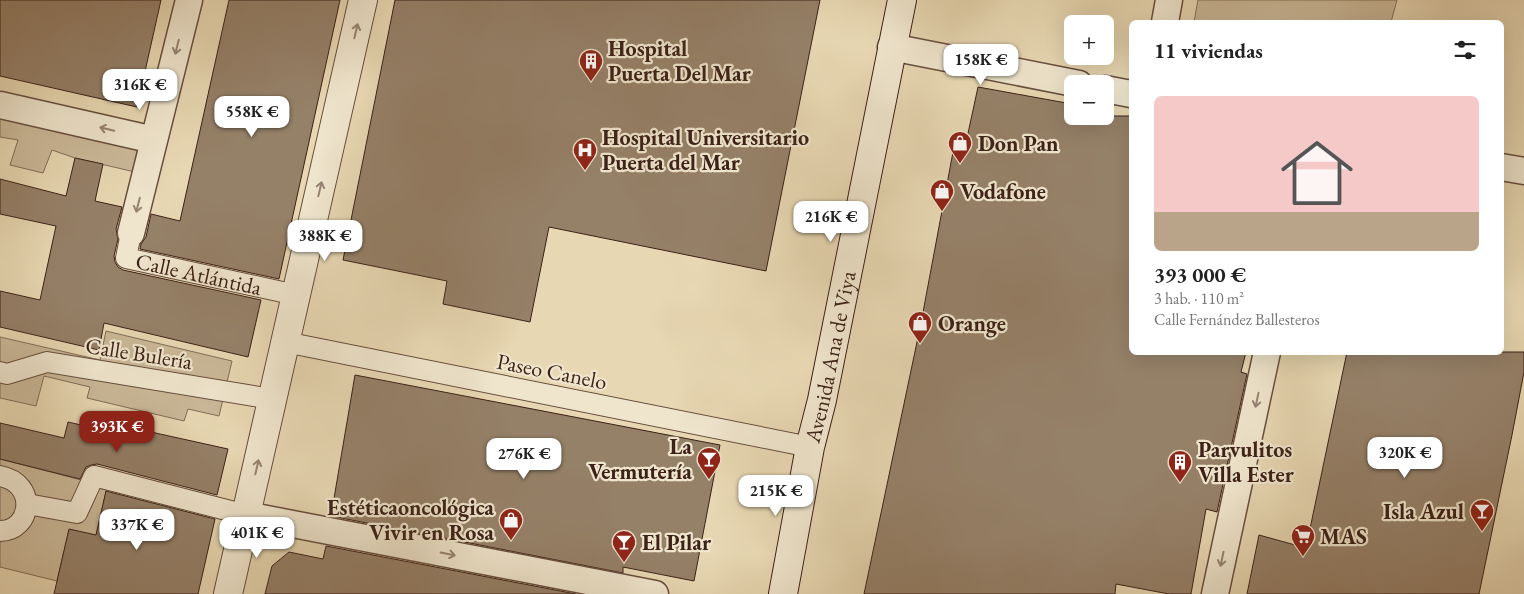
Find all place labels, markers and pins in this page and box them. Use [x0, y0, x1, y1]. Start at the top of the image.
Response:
place label: Hospital Puerta Del Mar [608, 34, 752, 88]
pin: 158K € [940, 44, 1022, 86]
building icon: Hospital Puerta Del Mar [578, 48, 604, 82]
pin: 316K € [99, 68, 181, 111]
pin: 558K € [211, 96, 293, 138]
place label: Hospital Universitario Puerta del Mar [602, 123, 809, 177]
place label: Don Pan [978, 129, 1059, 158]
shop icon: Don Pan [947, 130, 973, 164]
hospital icon: Hospital Universitario Puerta del Mar [572, 137, 598, 171]
place label: Vodafone [960, 177, 1046, 206]
shop icon: Vodafone [929, 178, 955, 212]
pin: 216K € [790, 200, 872, 243]
pin: 388K € [284, 220, 366, 262]
place label: Orange [938, 309, 1006, 338]
shop icon: Orange [907, 310, 933, 344]
pin: 393K € [76, 410, 158, 453]
place label: La Vermutería [588, 432, 692, 486]
place label: Parvulitos Villa Ester [1198, 435, 1295, 489]
pin: 320K € [1364, 436, 1446, 479]
pin: 276K € [483, 438, 565, 480]
bar icon: La Vermutería [696, 446, 722, 480]
building icon: Parvulitos Villa Ester [1167, 449, 1193, 483]
pin: 215K € [735, 474, 817, 517]
place label: Estéticaoncológica Vivir en Rosa [327, 493, 494, 547]
place label: Isla Azul [1383, 497, 1464, 526]
bar icon: Isla Azul [1469, 498, 1495, 532]
shop icon: Estéticaoncológica Vivir en Rosa [498, 507, 524, 541]
pin: 337K € [96, 508, 178, 551]
pin: 401K € [216, 516, 298, 559]
place label: MAS [1320, 522, 1367, 551]
supermarket icon: MAS [1290, 523, 1316, 557]
place label: El Pilar [642, 528, 712, 557]
bar icon: El Pilar [611, 529, 637, 563]

